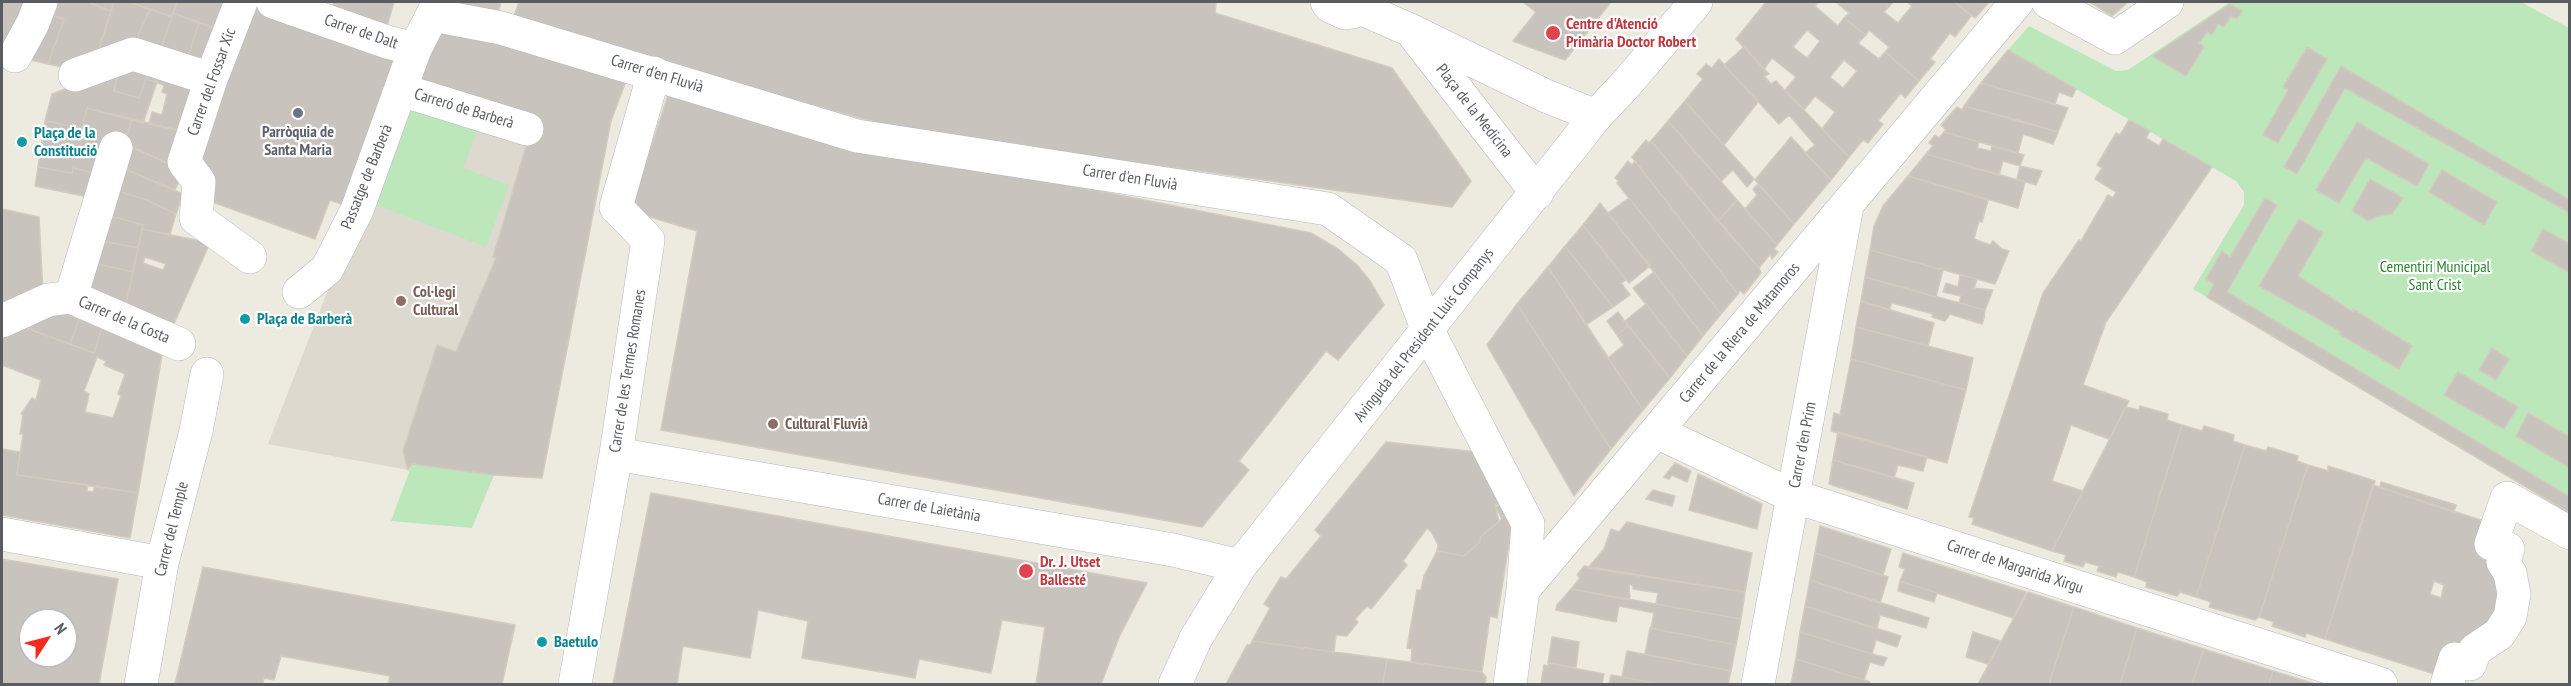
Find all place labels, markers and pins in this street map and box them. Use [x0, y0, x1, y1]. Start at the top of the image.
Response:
place label: Centre d'Atenció Primària Doctor Robert [1566, 14, 1696, 52]
marker: Centre d'Atenció Primària Doctor Robert [1544, 24, 1562, 42]
marker: Parròquia de Santa Maria [291, 106, 305, 120]
place label: Parròquia de Santa Maria [262, 122, 334, 160]
place label: Plaça de la Constitució [34, 123, 97, 161]
marker: Plaça de la Constitució [15, 135, 29, 149]
place label: Col·legi Cultural [413, 282, 458, 320]
marker: Col·legi Cultural [394, 294, 408, 308]
place label: Plaça de Barberà [257, 309, 352, 329]
marker: Plaça de Barberà [238, 312, 252, 326]
place label: Cultural Fluvià [785, 414, 868, 434]
marker: Cultural Fluvià [766, 417, 780, 431]
place label: Dr. J. Utset Ballesté [1040, 552, 1100, 590]
marker: Dr. J. Utset Ballesté [1017, 562, 1035, 580]
place label: Baetulo [554, 632, 598, 652]
marker: Baetulo [535, 635, 549, 649]

